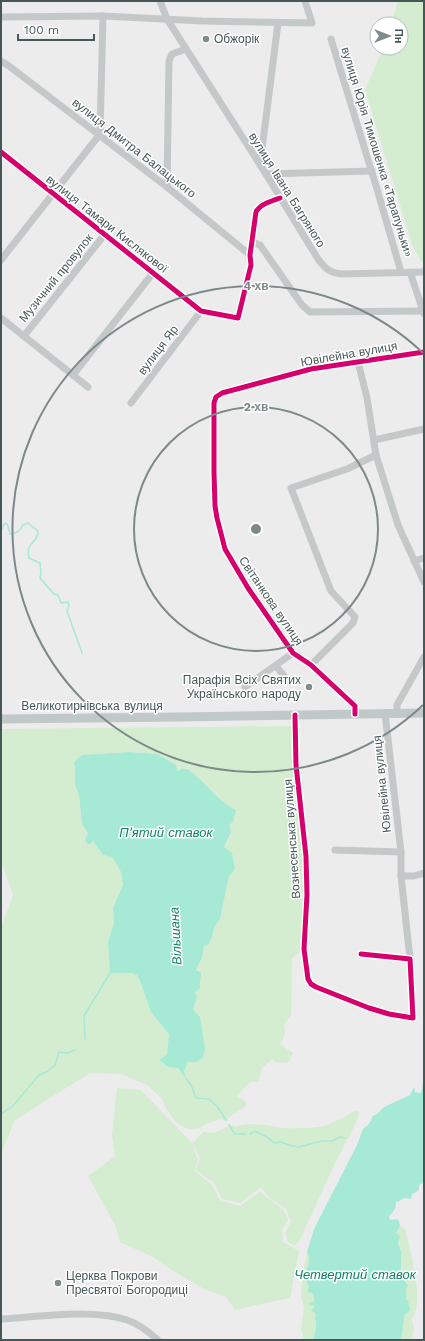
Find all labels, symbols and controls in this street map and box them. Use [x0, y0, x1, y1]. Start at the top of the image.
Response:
scale bar [18, 16, 94, 42]
north arrow [369, 16, 409, 56]
text: 100 m [24, 23, 59, 37]
text: Пн [392, 29, 405, 43]
place label: Обжорік [214, 32, 260, 46]
marker: Обжорік [201, 34, 211, 44]
street label: вулиця Юрія Тимошенка «Тарапуньки» [338, 45, 416, 259]
street label: вулиця Дмитра Балацького [69, 95, 199, 201]
street label: вулиця Івана Багряного [246, 130, 328, 250]
street label: вулиця Тамари Кислякової [43, 172, 171, 276]
street label: Музичний провулок [16, 230, 96, 325]
text: 4 хв [243, 279, 269, 293]
street label: вулиця Яр [135, 322, 181, 378]
street label: Ювілейна вулиця [300, 339, 398, 369]
text: 2 хв [244, 400, 268, 414]
centre of rings [249, 522, 263, 536]
street label: Світанкова вулиця [236, 554, 306, 648]
place label: Парафія Всіх Святих Українського народу [183, 673, 301, 701]
marker: Парафія Всіх Святих Українського народу [304, 682, 314, 692]
street label: Великотирнівська вулиця [21, 699, 163, 713]
street label: Ювілейна вулиця [370, 735, 394, 833]
street label: Вознесенська вулиця [281, 779, 303, 899]
water label: П'ятий ставок [119, 825, 214, 840]
water label: Вільшана [166, 907, 185, 965]
water label: Четвертий ставок [294, 1267, 417, 1282]
place label: Церква Покрови Пресвятої Богородиці [66, 1269, 188, 1297]
marker: Церква Покрови Пресвятої Богородиці [53, 1278, 63, 1288]

